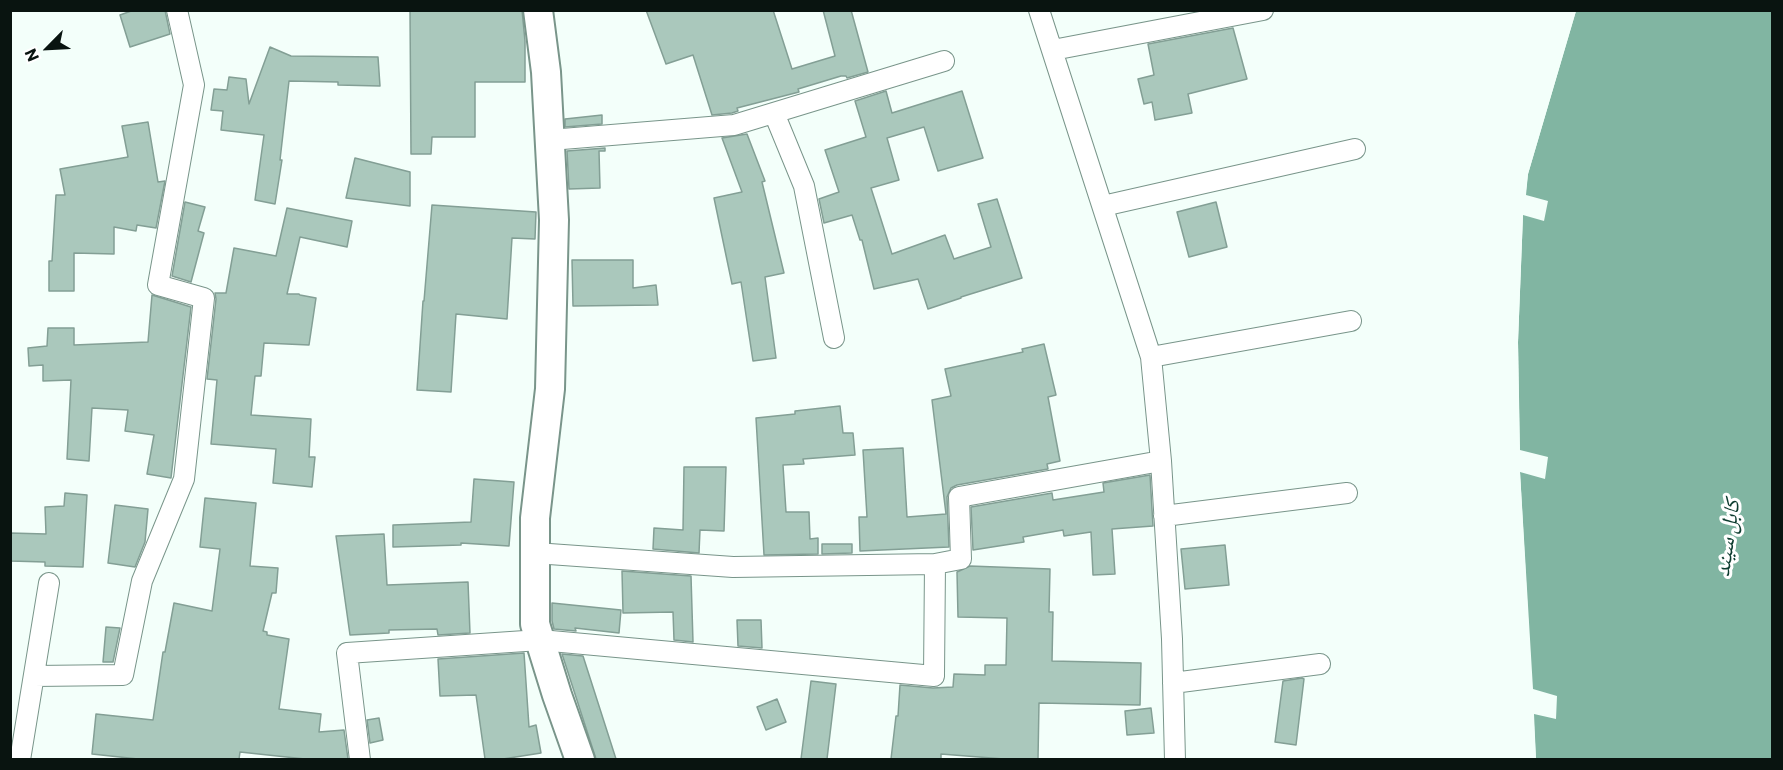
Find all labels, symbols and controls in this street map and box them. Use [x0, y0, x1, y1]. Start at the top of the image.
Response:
north arrow [18, 18, 78, 78]
text: N [20, 46, 42, 65]
water label: کابل سيند [1709, 498, 1745, 578]

